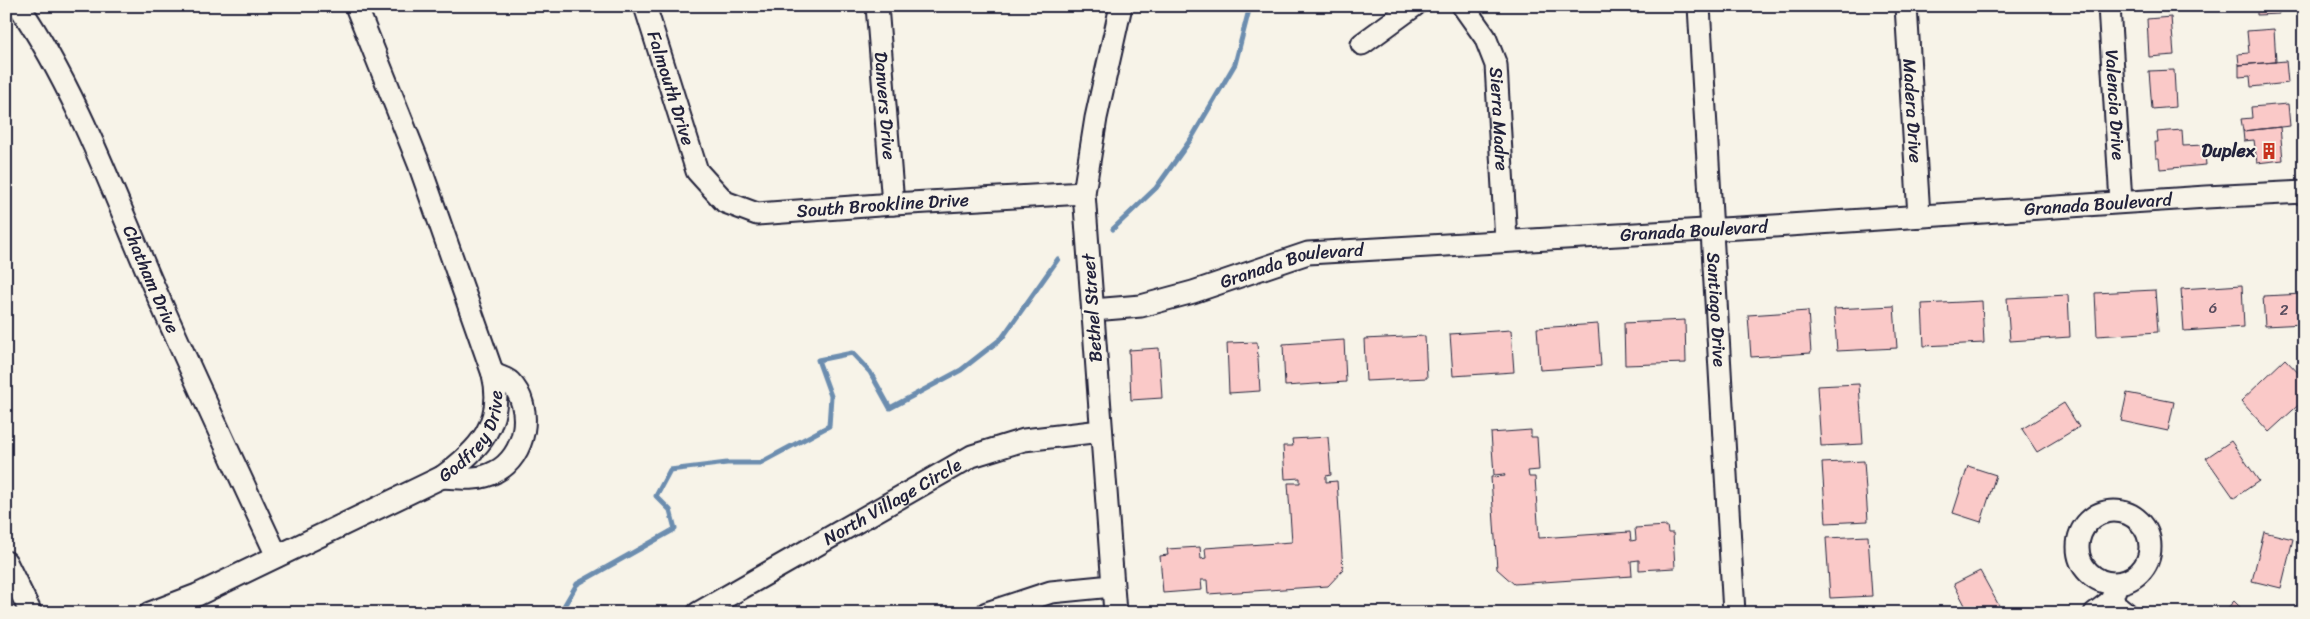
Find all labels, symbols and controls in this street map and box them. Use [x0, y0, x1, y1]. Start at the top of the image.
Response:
street label: Falmouth Drive [638, 27, 704, 149]
street label: Valencia Drive [2096, 49, 2134, 161]
street label: Danvers Drive [865, 50, 905, 161]
street label: Madera Drive [1893, 58, 1932, 164]
street label: Sierra Madre [1480, 66, 1518, 172]
place label: Duplex [2202, 135, 2256, 167]
building icon: Duplex [2259, 141, 2279, 161]
street label: Granada Boulevard [2023, 183, 2174, 225]
street label: South Brookline Drive [795, 184, 970, 227]
street label: Granada Boulevard [1619, 210, 1770, 251]
street label: Chatham Drive [114, 220, 189, 339]
street label: Granada Boulevard [1215, 234, 1366, 298]
street label: Santiago Drive [1697, 251, 1736, 368]
street label: Bethel Street [1072, 252, 1112, 363]
house number: 6 [2209, 295, 2217, 321]
house number: 2 [2280, 297, 2289, 323]
street label: Godfrey Drive [431, 390, 512, 491]
street label: North Village Circle [817, 449, 968, 554]

